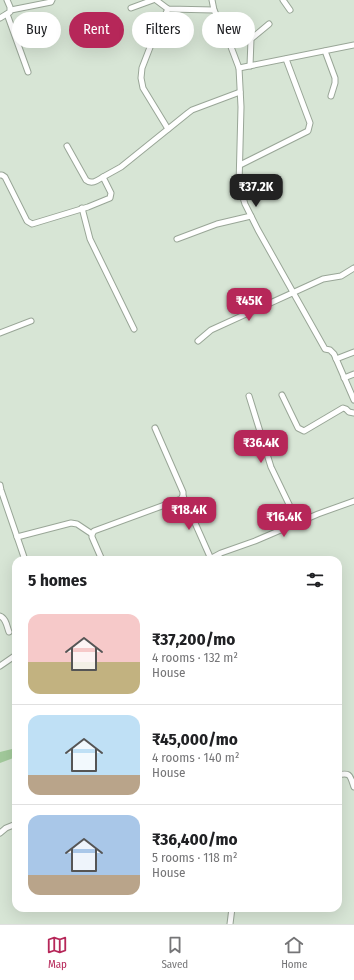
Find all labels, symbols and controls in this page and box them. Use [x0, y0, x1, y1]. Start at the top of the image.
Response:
chip: Buy [12, 12, 61, 48]
chip: Rent [69, 12, 124, 48]
chip: Filters [132, 12, 194, 48]
chip: New [202, 12, 255, 48]
pin: ₹37.2K [223, 174, 289, 208]
text: ₹37.2K [239, 179, 273, 194]
pin: ₹45K [225, 288, 273, 322]
text: ₹45K [236, 293, 262, 308]
pin: ₹36.4K [228, 430, 294, 464]
text: ₹36.4K [243, 435, 279, 450]
pin: ₹18.4K [156, 497, 222, 531]
text: ₹18.4K [171, 502, 207, 517]
pin: ₹16.4K [251, 504, 317, 538]
text: ₹16.4K [266, 509, 302, 524]
icon: filters [304, 569, 326, 591]
text: 5 homes [28, 570, 87, 591]
text: ₹37,200/mo [152, 629, 235, 650]
icon: home [60, 630, 108, 678]
text: 4 rooms · 132 m² [152, 650, 238, 665]
text: House [152, 665, 186, 680]
text: ₹45,000/mo [152, 729, 238, 750]
icon: home [60, 731, 108, 779]
text: 4 rooms · 140 m² [152, 750, 239, 765]
text: House [152, 765, 186, 780]
text: ₹36,400/mo [152, 829, 238, 850]
icon: home [60, 831, 108, 879]
text: 5 rooms · 118 m² [152, 850, 237, 865]
text: House [152, 865, 186, 880]
tab: Map [46, 934, 68, 971]
tab: Saved [161, 934, 188, 971]
tab: Home [281, 934, 308, 971]

